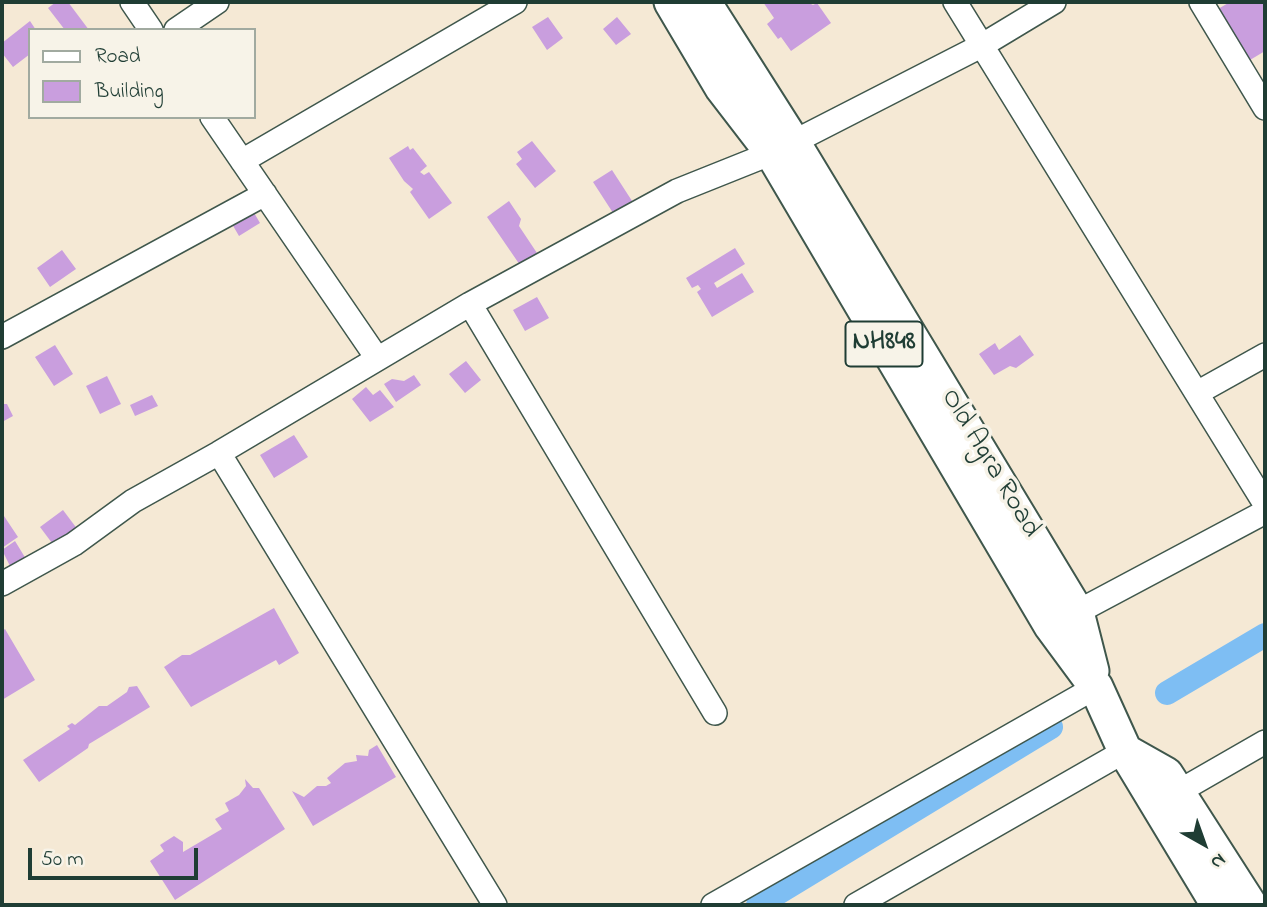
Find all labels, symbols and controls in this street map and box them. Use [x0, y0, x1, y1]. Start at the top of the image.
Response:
legend [28, 28, 256, 119]
text: Road [95, 42, 141, 72]
text: Building [95, 77, 164, 107]
road number: NH848 [846, 322, 922, 366]
street label: Old Agra Road [931, 384, 1047, 544]
north arrow [1169, 809, 1239, 879]
scale bar [32, 834, 201, 878]
text: 50 m [41, 845, 84, 875]
text: N [1204, 846, 1231, 875]

